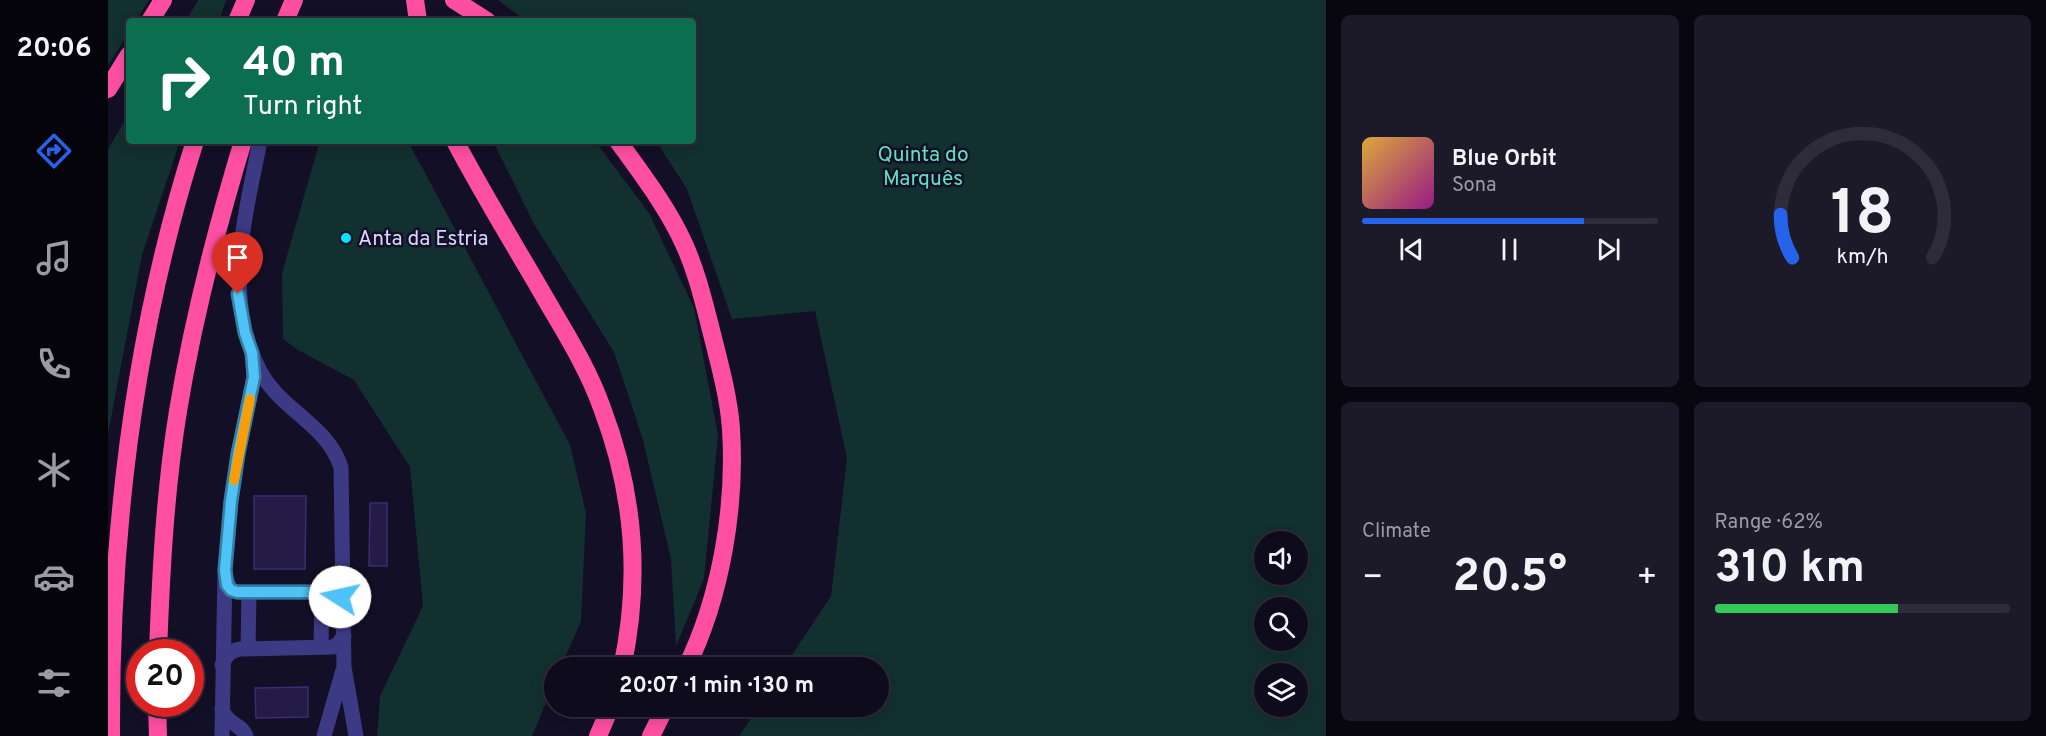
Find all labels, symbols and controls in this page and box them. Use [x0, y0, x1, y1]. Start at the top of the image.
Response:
text: 20:06 [16, 32, 92, 66]
text: 40 m [243, 38, 345, 91]
icon: right [144, 42, 222, 120]
text: Turn right [243, 90, 362, 124]
icon: directions [33, 130, 75, 172]
park label: Quinta do Marquês [877, 142, 969, 193]
text: Blue Orbit [1452, 146, 1557, 173]
text: Sona [1452, 173, 1497, 199]
text: 18 [1830, 177, 1894, 256]
place label: Anta da Estria [358, 226, 489, 253]
marker: Anta da Estria [339, 231, 353, 245]
pin [212, 232, 263, 294]
icon: previous [1395, 233, 1428, 266]
icon: pause [1493, 233, 1526, 266]
icon: next [1592, 233, 1625, 266]
icon: music [33, 237, 75, 279]
icon: arrive [221, 241, 254, 274]
text: km/h [1836, 245, 1888, 272]
icon: phone [33, 343, 75, 385]
icon: climate [33, 449, 75, 491]
text: Range · 62% [1715, 510, 1823, 536]
text: Climate [1362, 519, 1431, 545]
map controls [1254, 531, 1308, 717]
button: sound [1254, 531, 1308, 585]
text: 310 km [1715, 541, 1865, 598]
text: 20.5° [1453, 550, 1567, 607]
icon: car [33, 556, 75, 598]
text: − [1362, 558, 1383, 600]
text: + [1636, 558, 1657, 600]
position arrow [308, 565, 372, 629]
button: search [1254, 597, 1308, 651]
speed limit sign: 20 [126, 639, 204, 717]
icon: filters [33, 662, 75, 704]
button: layers [1254, 663, 1308, 717]
text: 20:07 · 1 min · 130 m [619, 673, 814, 700]

